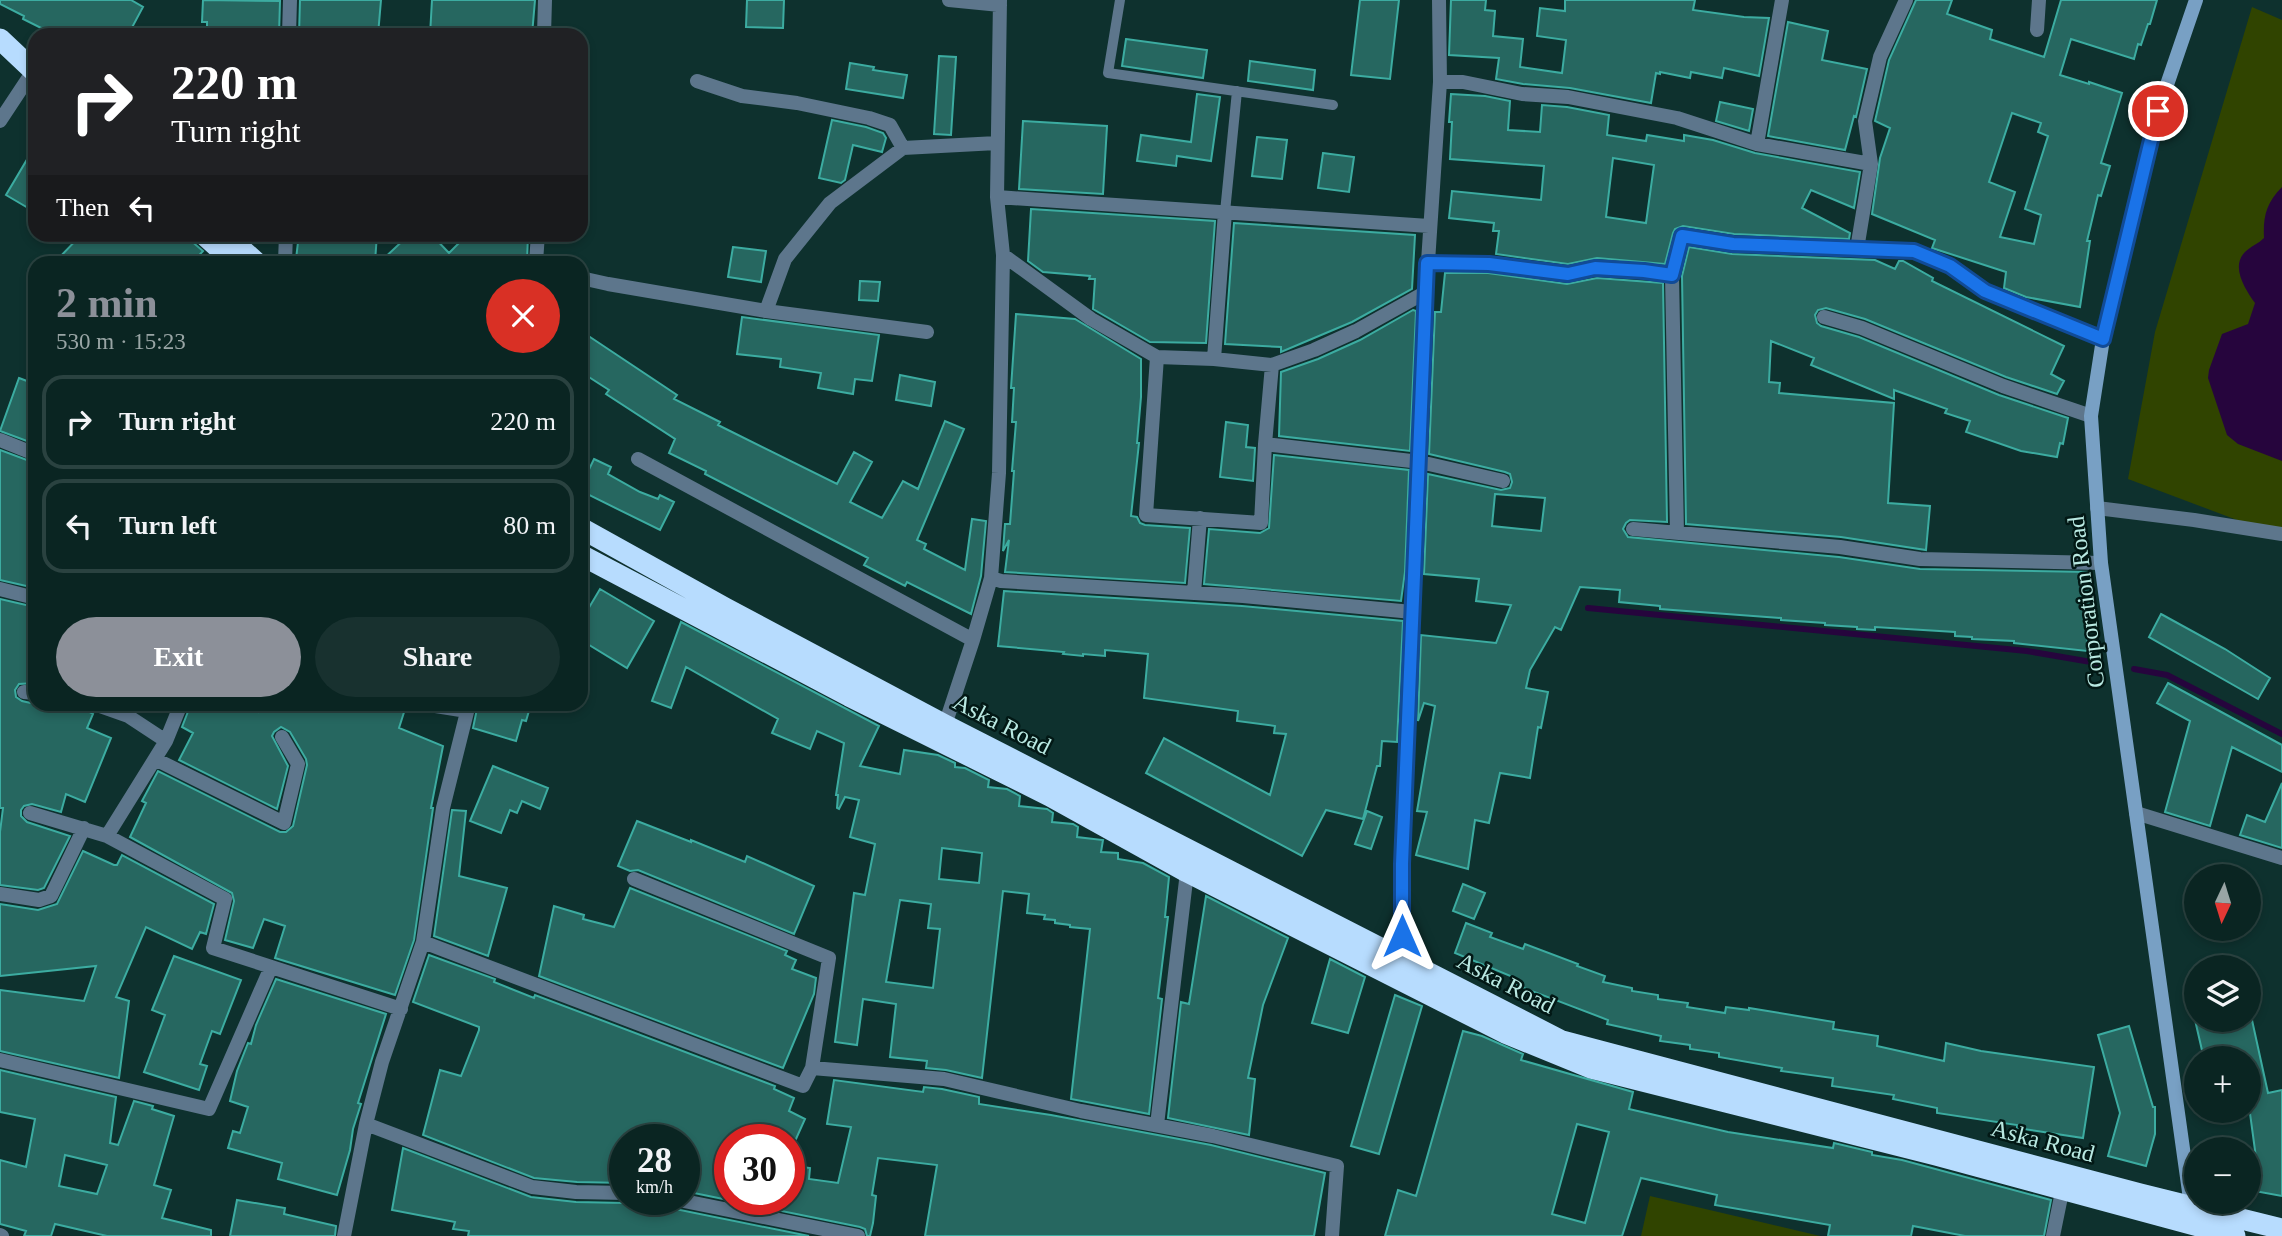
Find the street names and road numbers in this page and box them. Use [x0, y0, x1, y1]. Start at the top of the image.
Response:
street label: Corporation Road [2063, 515, 2109, 689]
street label: Aska Road [949, 688, 1055, 760]
street label: Aska Road [1453, 947, 1559, 1019]
street label: Aska Road [1988, 1115, 2098, 1167]

